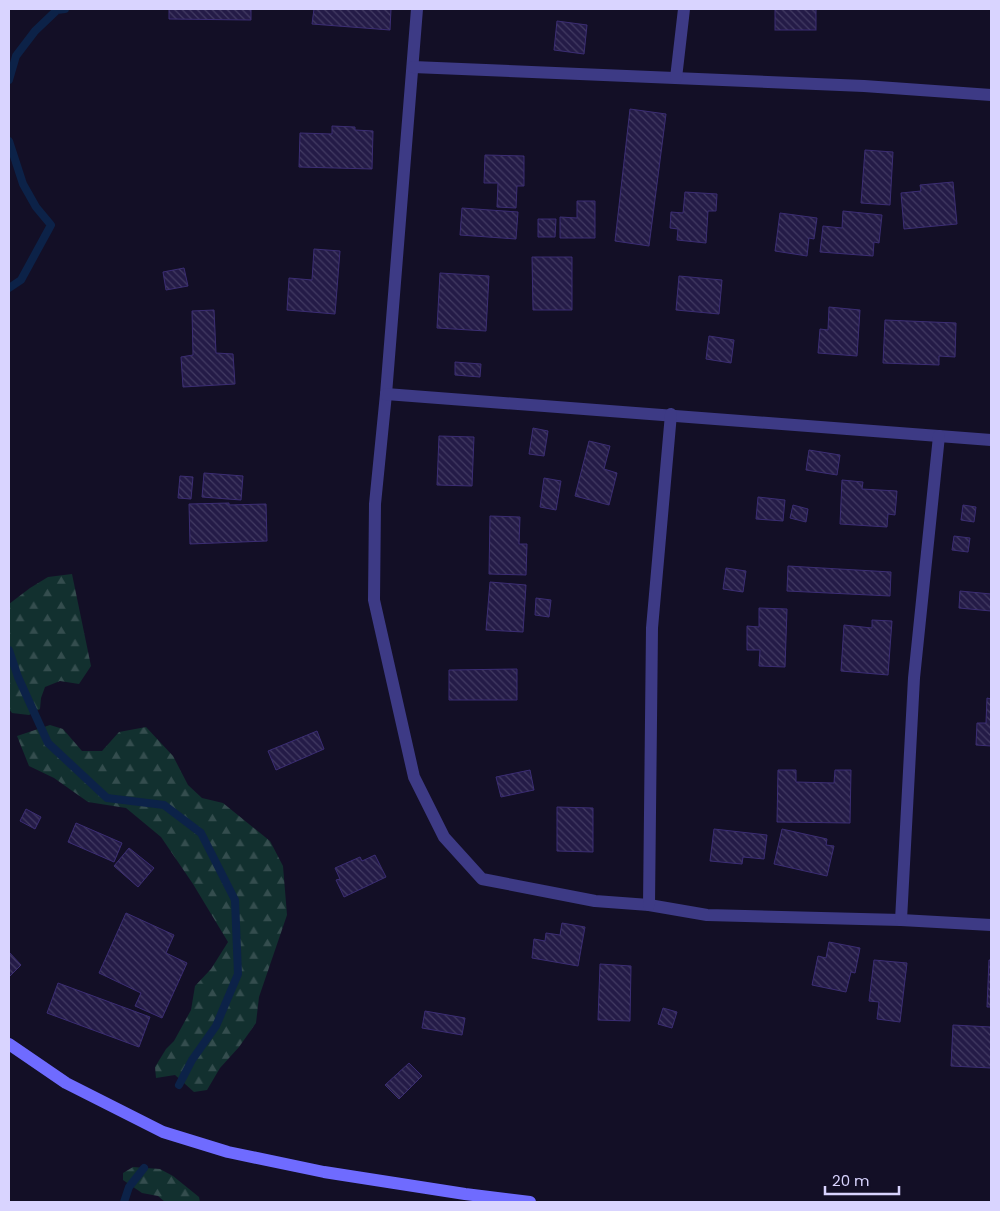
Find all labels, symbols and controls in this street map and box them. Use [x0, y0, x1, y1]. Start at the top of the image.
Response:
scale bar [825, 1164, 899, 1196]
text: 20 m [832, 1170, 870, 1191]

